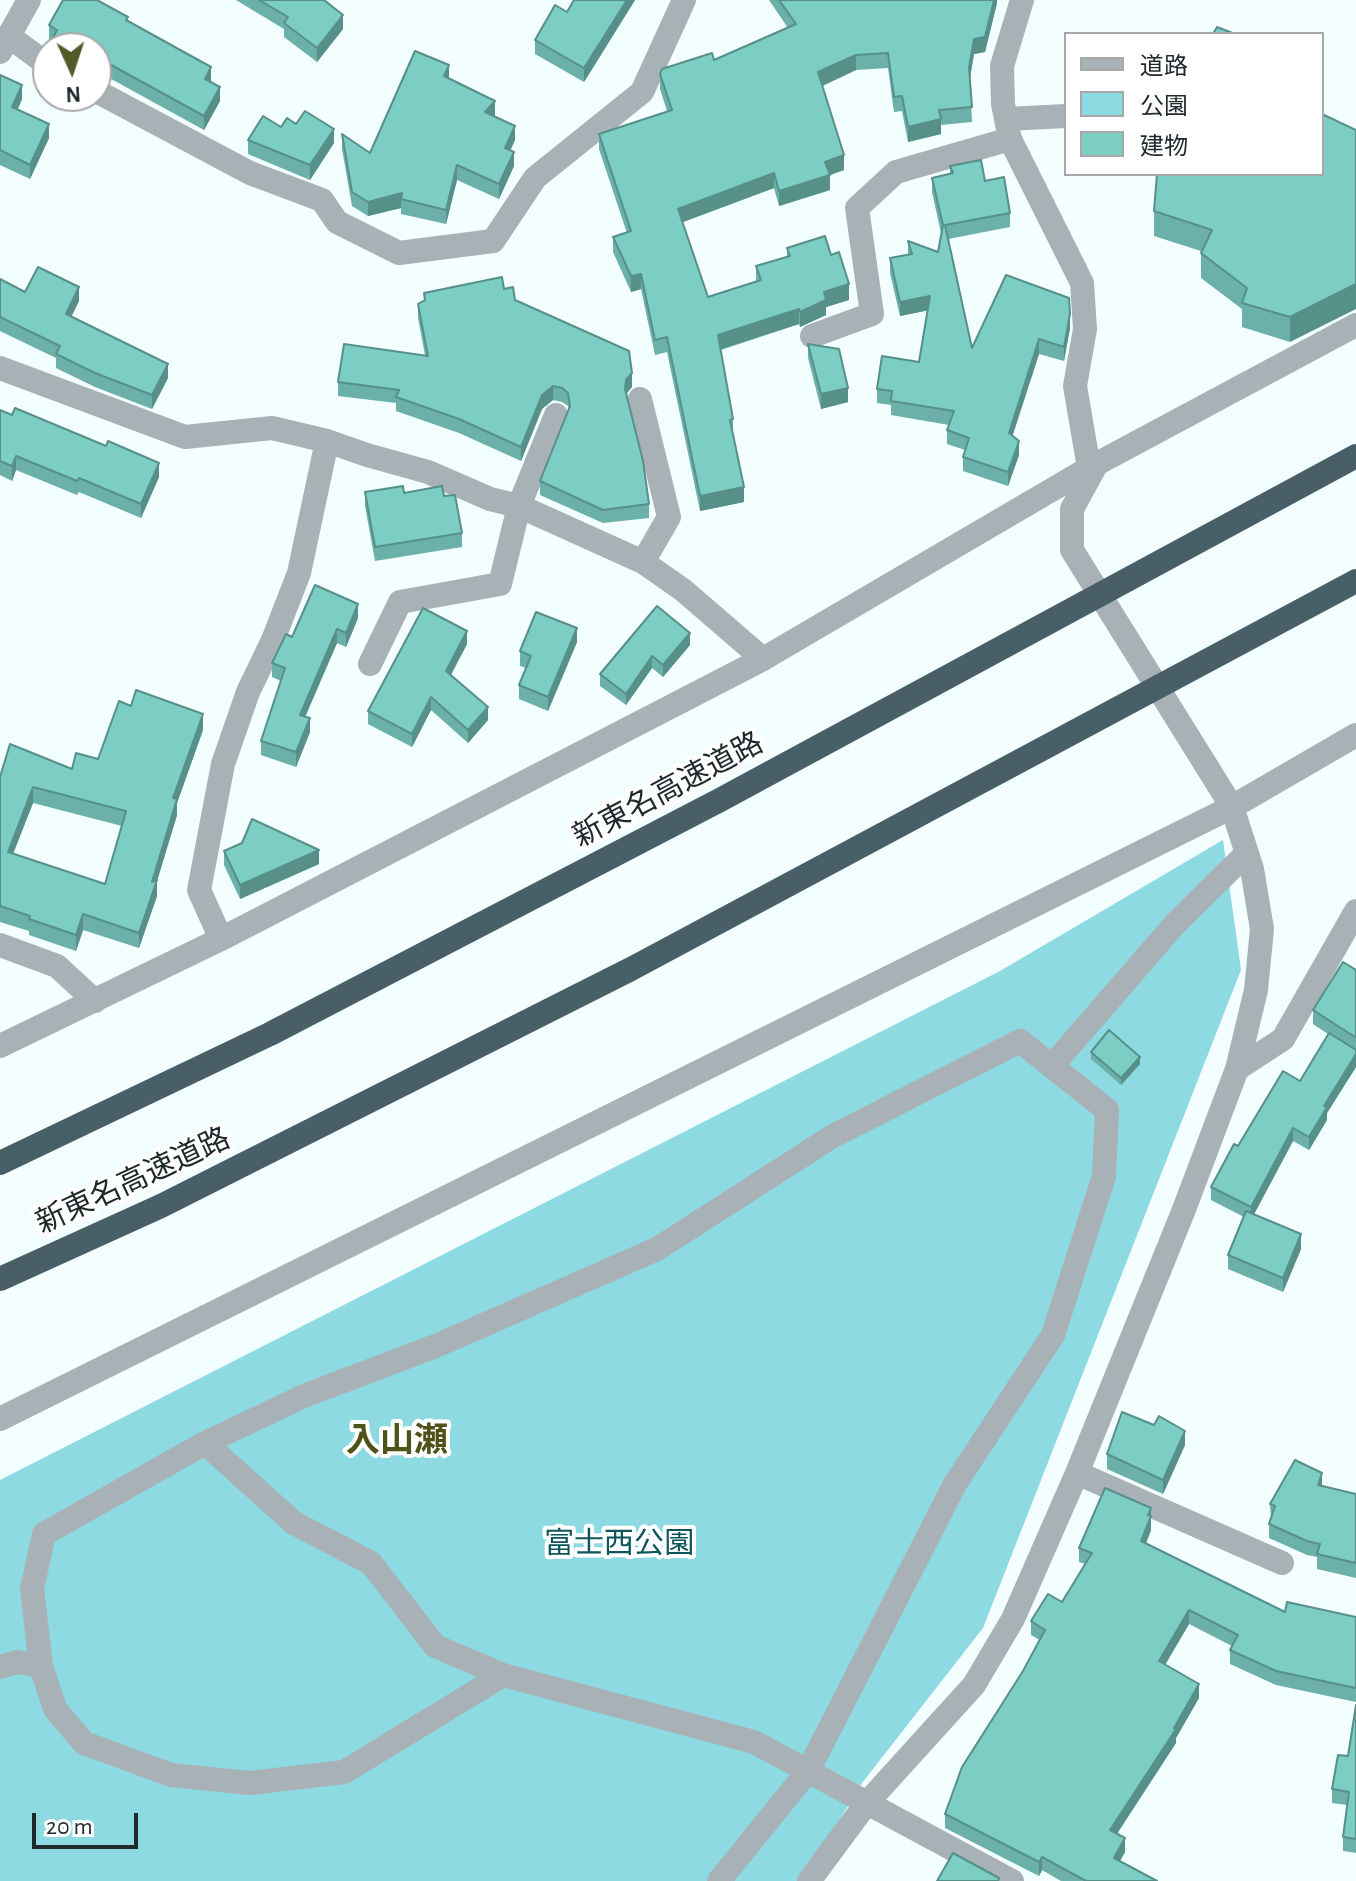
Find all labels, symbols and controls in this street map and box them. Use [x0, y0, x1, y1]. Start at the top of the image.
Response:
north arrow [32, 32, 112, 112]
legend [1064, 32, 1324, 176]
text: 道路 [1140, 55, 1188, 79]
text: N [65, 83, 81, 105]
text: 公園 [1140, 95, 1188, 119]
text: 建物 [1140, 135, 1188, 159]
street label: 新東名高速道路 [567, 725, 769, 855]
street label: 新東名高速道路 [30, 1120, 236, 1242]
district label: 入山瀬 [346, 1421, 448, 1461]
park label: 富士西公園 [544, 1526, 694, 1562]
scale bar [36, 1797, 142, 1847]
text: 20 m [46, 1815, 93, 1839]

